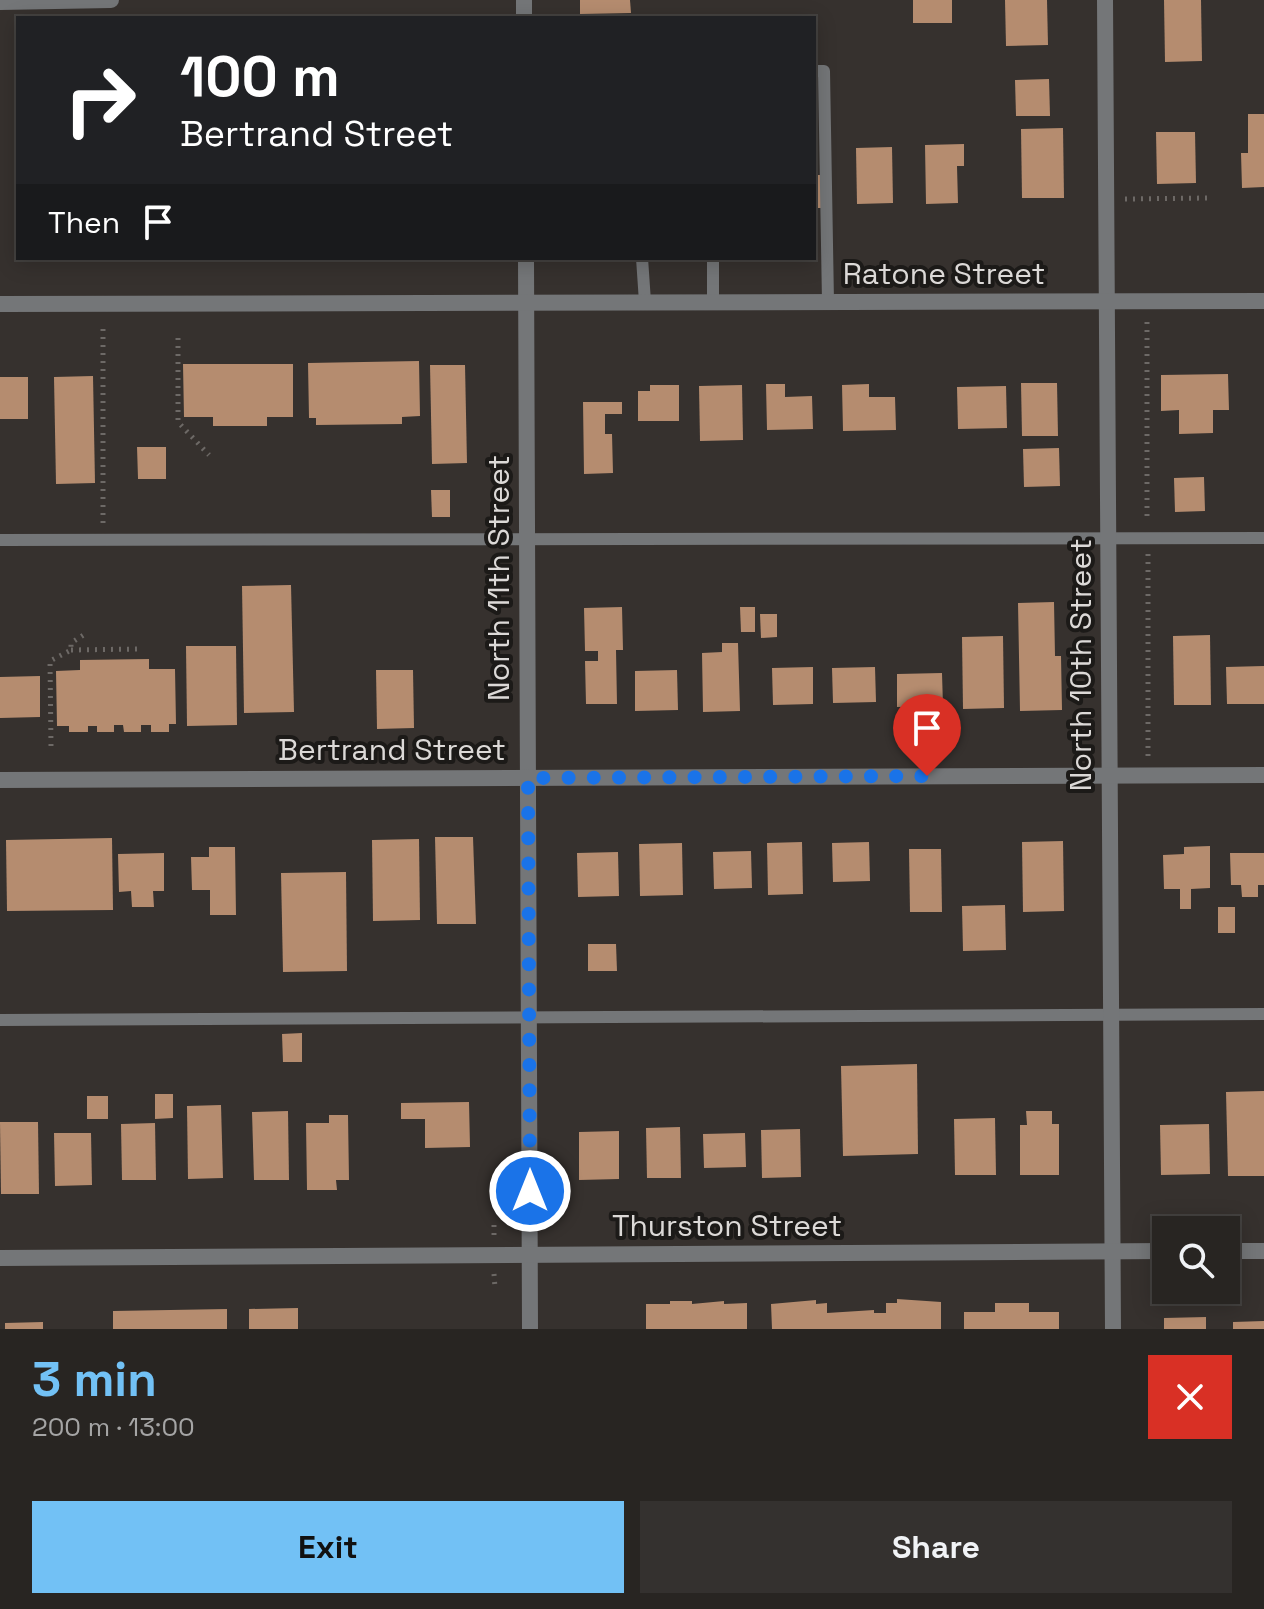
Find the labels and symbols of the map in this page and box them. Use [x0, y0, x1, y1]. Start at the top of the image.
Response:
street label: Ratone Street [843, 254, 1045, 293]
street label: North 11th Street [479, 455, 518, 701]
street label: North 10th Street [1061, 538, 1100, 792]
pin [893, 694, 961, 776]
street label: Bertrand Street [278, 730, 506, 769]
position arrow [488, 1149, 572, 1233]
street label: Thurston Street [612, 1206, 842, 1245]

